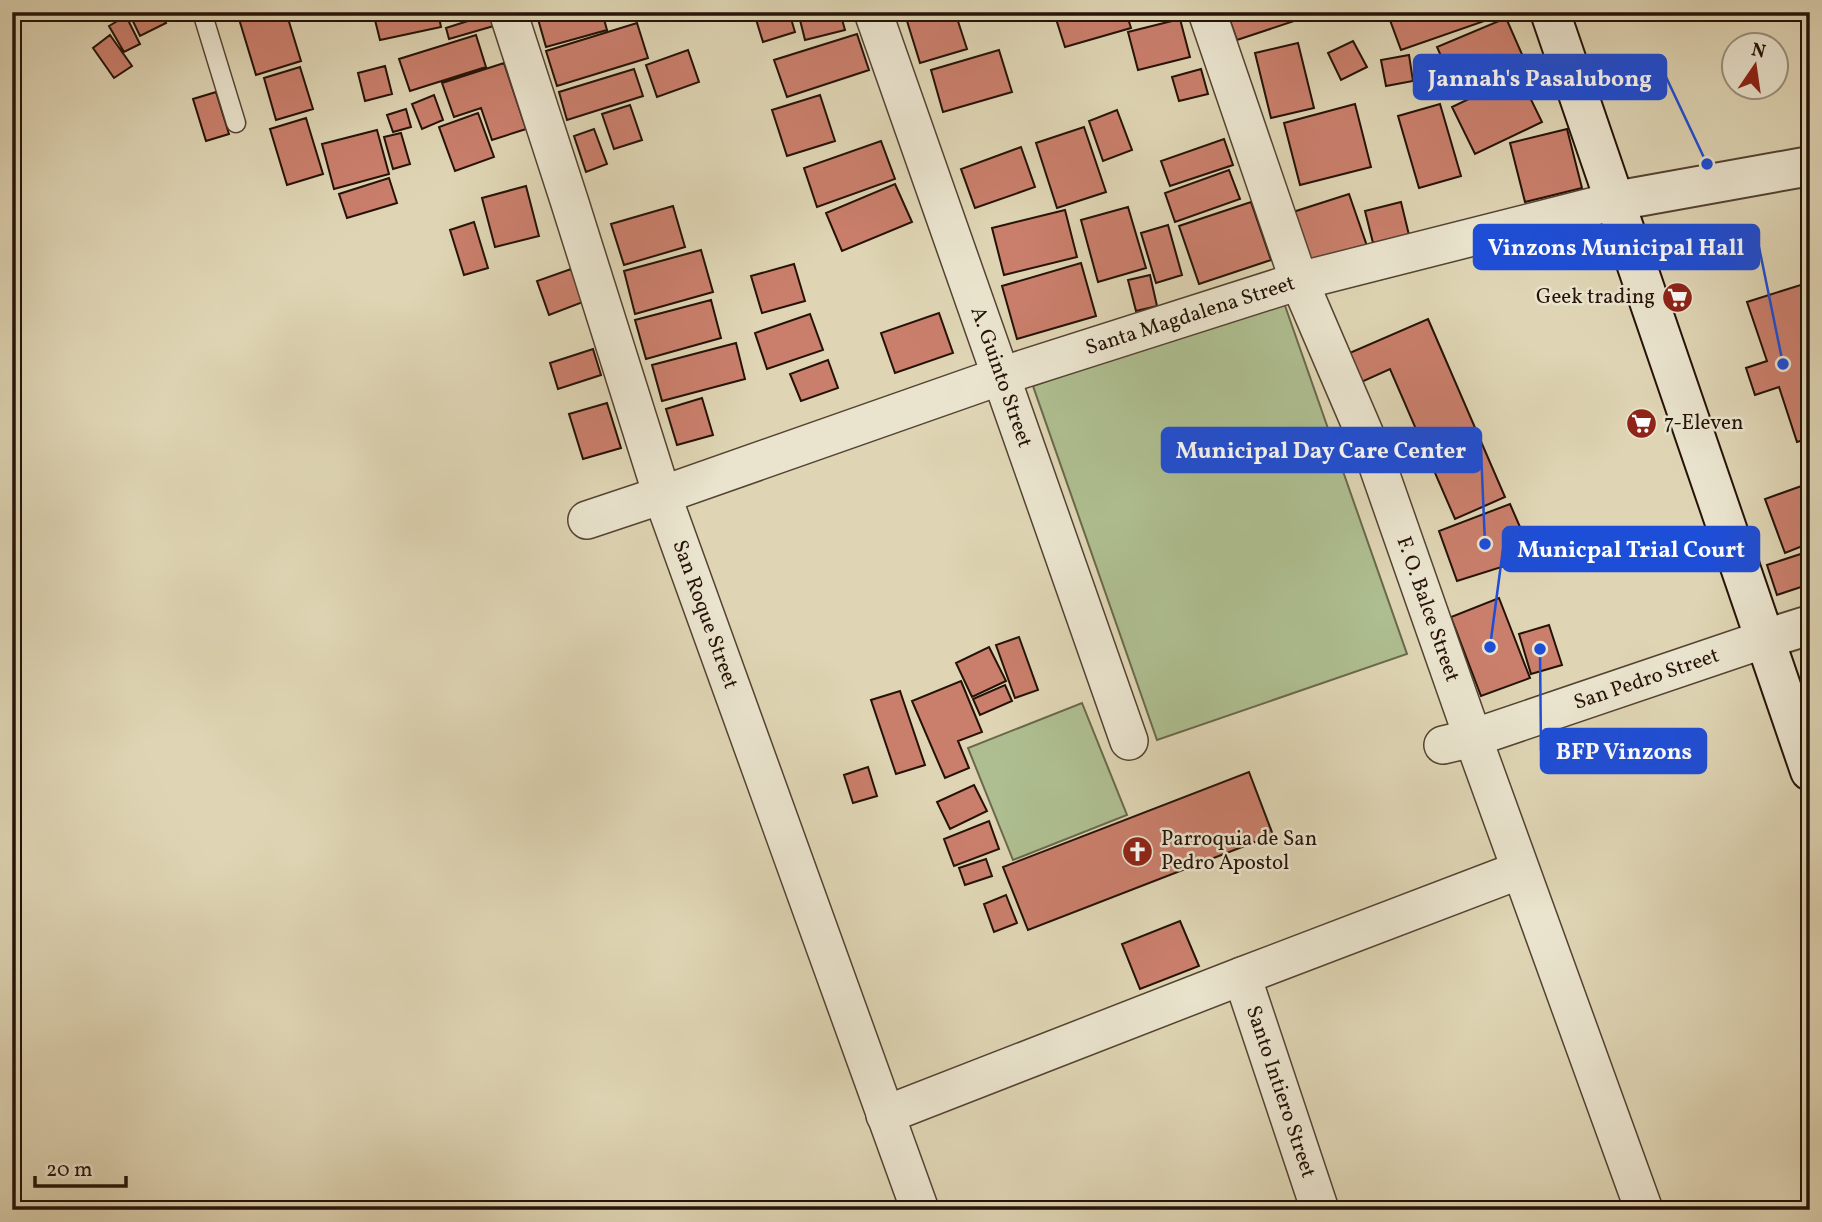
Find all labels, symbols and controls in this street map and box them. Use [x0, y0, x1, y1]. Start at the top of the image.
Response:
north arrow [1720, 32, 1790, 102]
text: N [1749, 37, 1768, 66]
callout: Jannah's Pasalubong [1414, 55, 1666, 99]
text: Jannah's Pasalubong [1427, 64, 1652, 96]
callout: Vinzons Municipal Hall [1474, 225, 1759, 269]
text: Vinzons Municipal Hall [1488, 233, 1744, 265]
street label: Santa Magdalena Street [1082, 269, 1299, 363]
supermarket icon: Geek trading [1661, 280, 1695, 314]
place label: Geek trading [1536, 283, 1655, 312]
street label: A. Guinto Street [963, 303, 1039, 452]
supermarket icon: 7-Eleven [1624, 406, 1658, 440]
place label: 7-Eleven [1664, 409, 1744, 438]
callout: Municipal Day Care Center [1162, 428, 1481, 472]
text: Municipal Day Care Center [1176, 436, 1466, 468]
callout: Municpal Trial Court [1503, 527, 1759, 571]
street label: F. O. Balce Street [1389, 532, 1467, 686]
text: Municpal Trial Court [1517, 535, 1745, 567]
street label: San Roque Street [665, 536, 745, 693]
street label: San Pedro Street [1570, 641, 1723, 717]
callout: BFP Vinzons [1541, 729, 1706, 773]
text: BFP Vinzons [1556, 737, 1692, 769]
place label: Parroquia de San Pedro Apostol [1161, 825, 1317, 878]
church icon: Parroquia de San Pedro Apostol [1121, 834, 1155, 868]
street label: Santo Intiero Street [1238, 1002, 1323, 1182]
scale bar [35, 1145, 126, 1189]
text: 20 m [46, 1156, 92, 1185]

